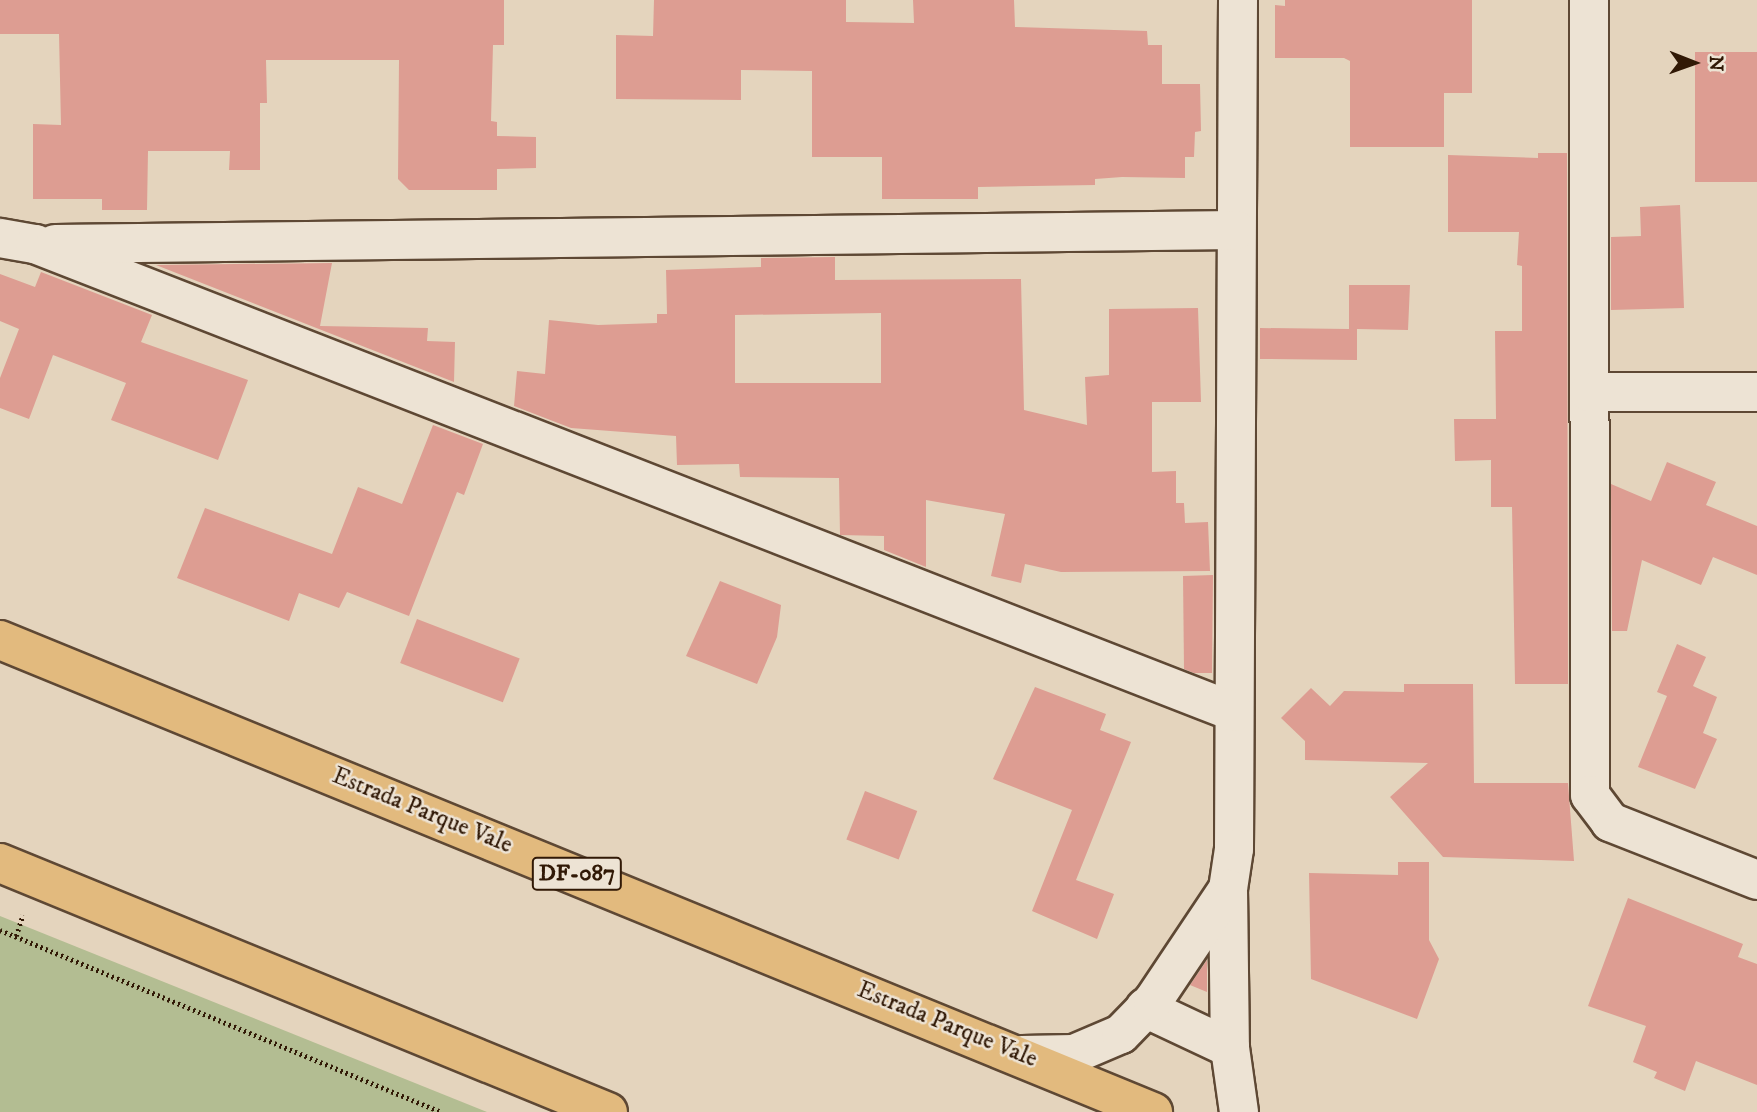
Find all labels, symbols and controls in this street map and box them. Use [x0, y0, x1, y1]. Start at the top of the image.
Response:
north arrow [1659, 28, 1729, 98]
text: N [1704, 55, 1727, 71]
street label: Estrada Parque Vale [328, 762, 516, 860]
road number: DF-087 [532, 854, 622, 894]
street label: Estrada Parque Vale [853, 976, 1041, 1074]

